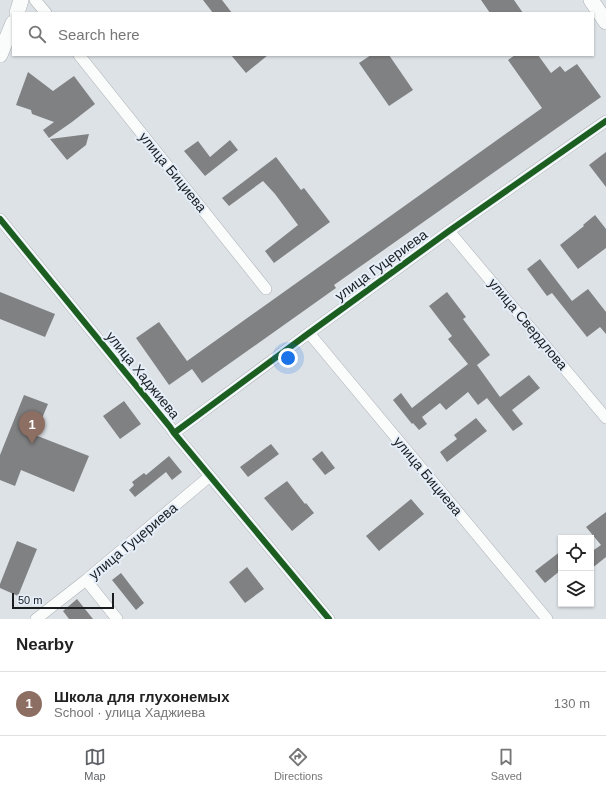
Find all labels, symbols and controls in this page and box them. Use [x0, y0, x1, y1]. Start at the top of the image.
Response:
search box [12, 12, 594, 56]
icon: search [26, 23, 48, 45]
text: Search here [58, 26, 140, 43]
street label: улица Бициева [136, 129, 210, 215]
street label: улица Гуцериева [332, 226, 430, 304]
street label: улица Свердлова [485, 275, 571, 373]
street label: улица Хаджиева [103, 328, 183, 422]
your location [278, 348, 298, 368]
pin: 1 [19, 411, 45, 444]
street label: улица Бициева [390, 433, 466, 519]
street label: улица Гуцериева [86, 499, 180, 583]
map controls [558, 535, 594, 607]
button: locate [558, 535, 594, 571]
button: layers [558, 571, 594, 607]
scale bar [12, 591, 114, 610]
text: 50 m [18, 594, 42, 606]
text: Nearby [16, 635, 74, 654]
text: Школа для глухонемых [54, 688, 230, 705]
text: 1 [25, 696, 33, 711]
text: 130 m [554, 696, 590, 711]
text: School · улица Хаджиева [54, 705, 205, 720]
tab: Map [84, 746, 106, 782]
tab: Directions [274, 746, 323, 782]
tab: Saved [491, 746, 522, 782]

